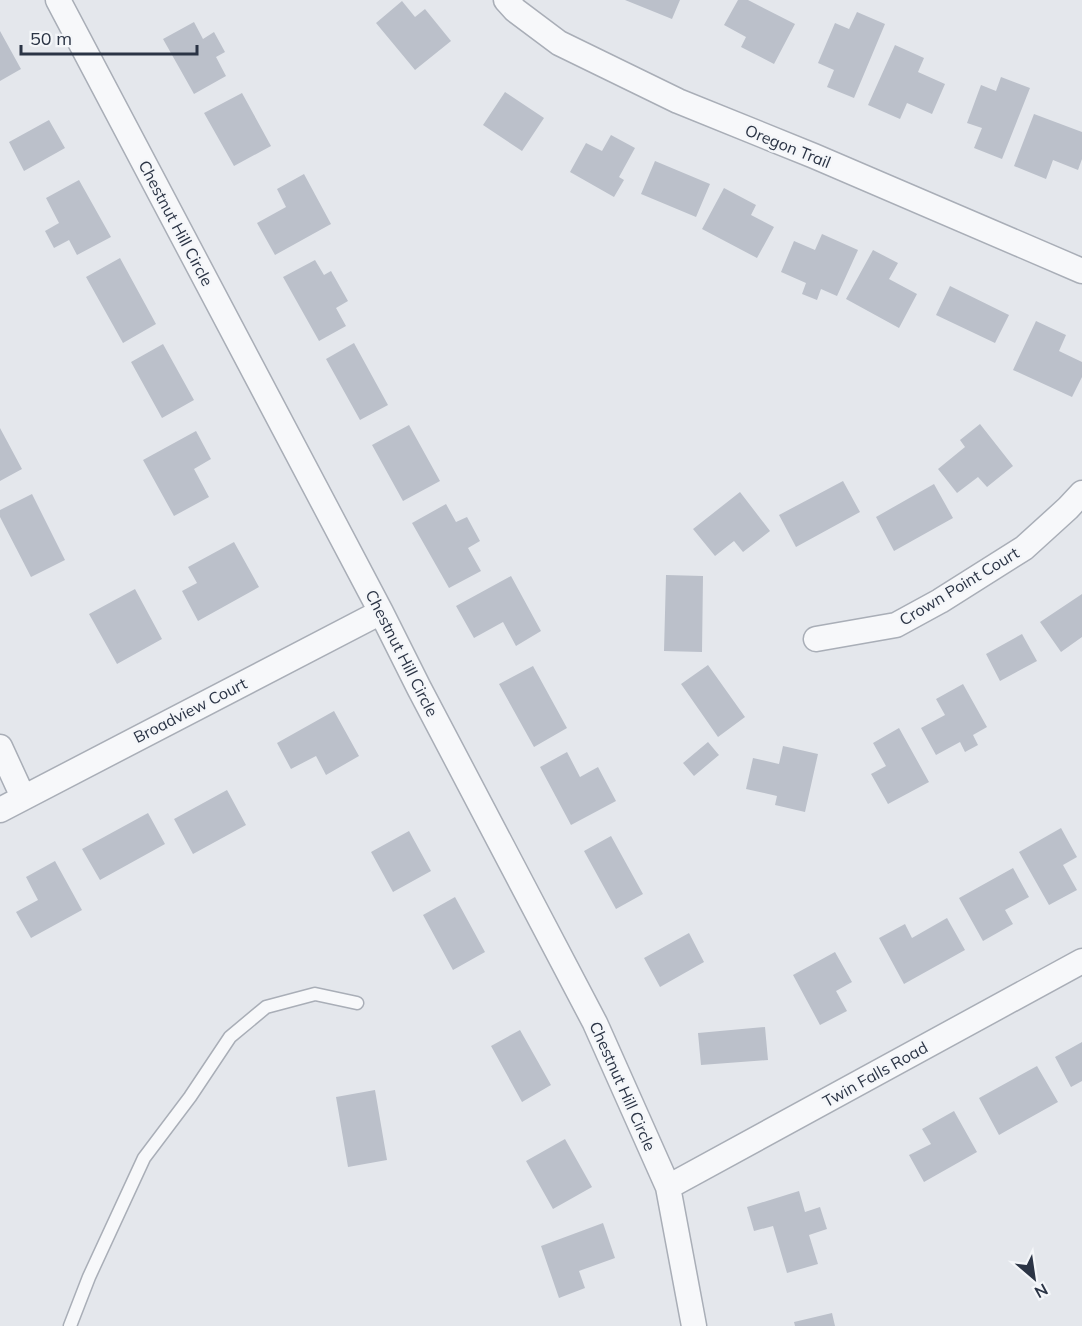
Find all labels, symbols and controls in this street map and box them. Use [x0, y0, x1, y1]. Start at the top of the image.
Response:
scale bar [21, 18, 196, 56]
text: 50 m [30, 27, 72, 50]
street label: Oregon Trail [742, 120, 834, 172]
street label: Chestnut Hill Circle [134, 157, 218, 289]
street label: Crown Point Court [896, 542, 1023, 630]
street label: Chestnut Hill Circle [361, 586, 443, 720]
street label: Broadview Court [130, 673, 250, 747]
street label: Chestnut Hill Circle [585, 1018, 661, 1154]
street label: Twin Falls Road [819, 1037, 931, 1111]
north arrow [1004, 1248, 1064, 1308]
text: N [1031, 1279, 1051, 1303]

